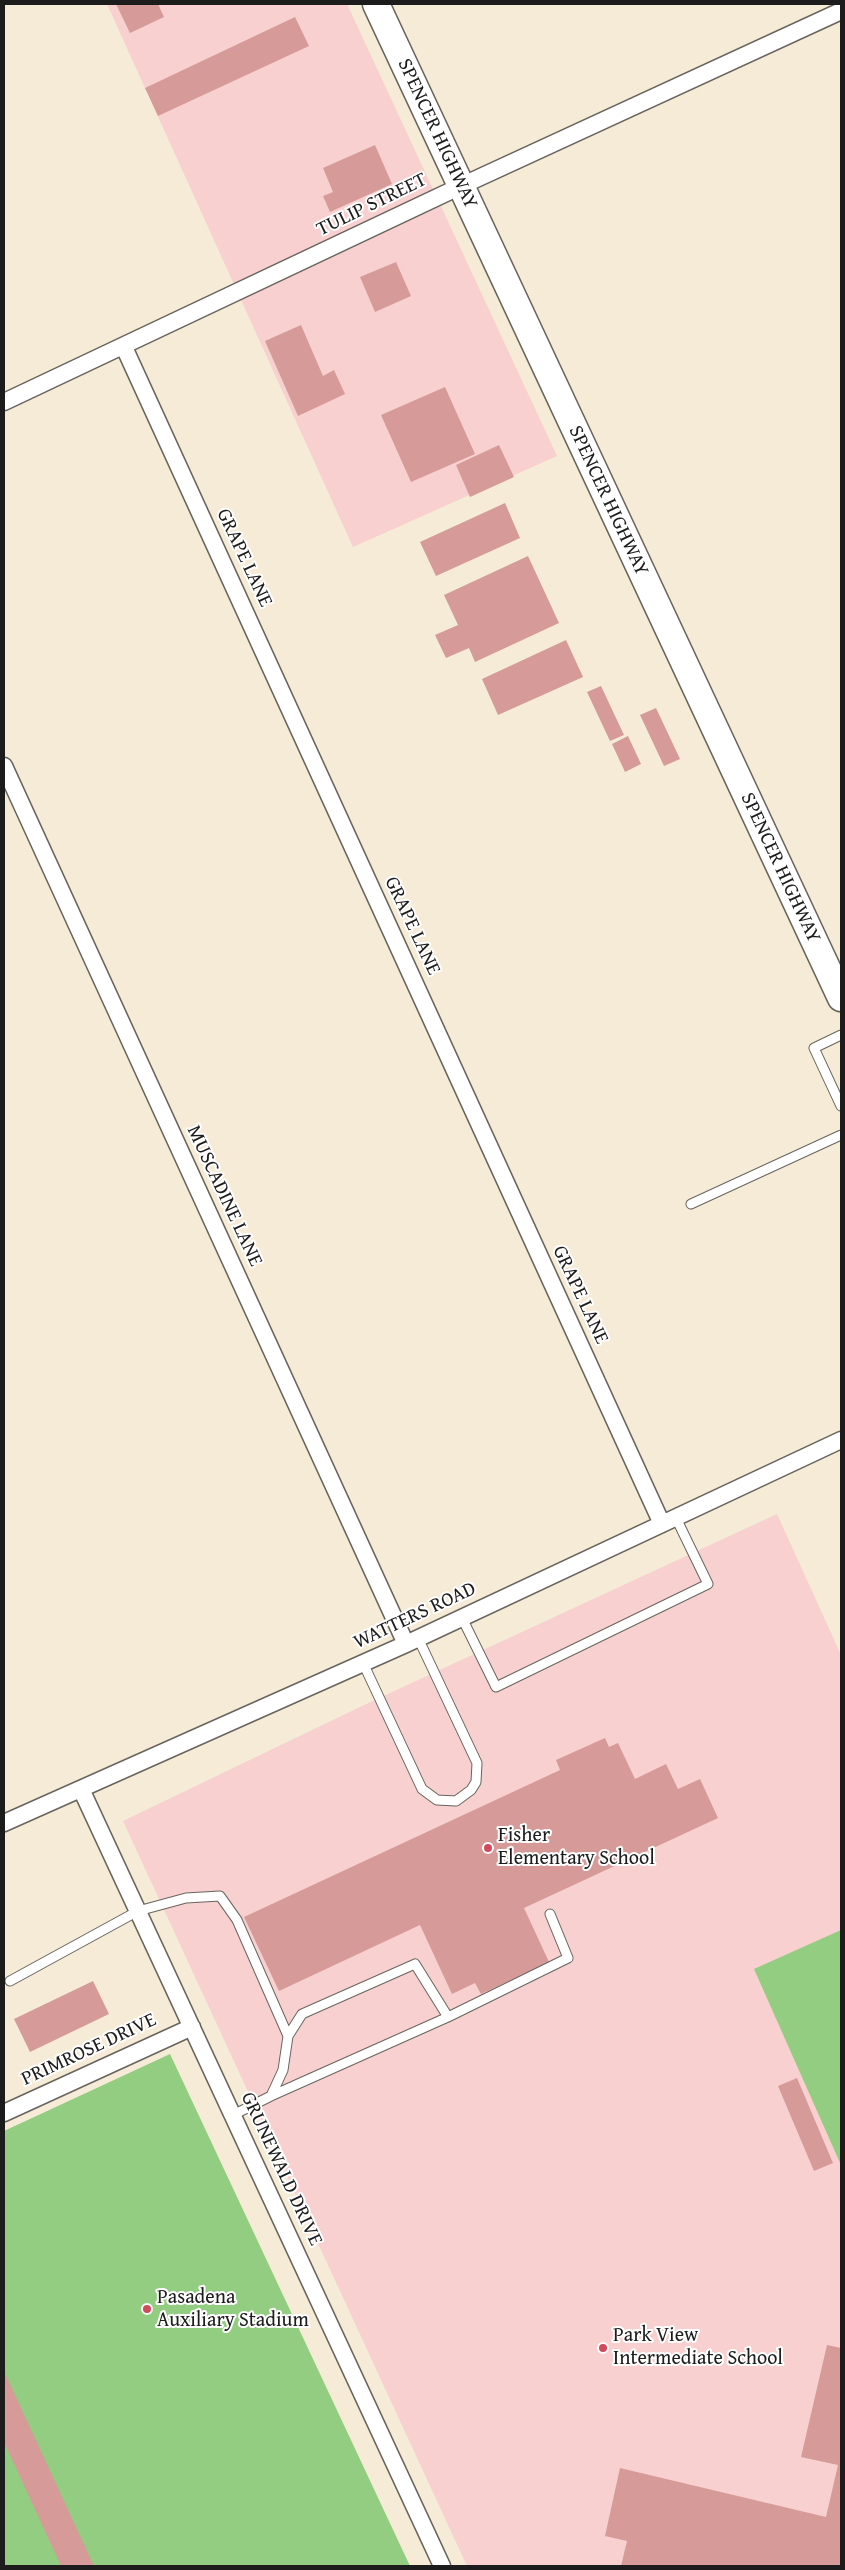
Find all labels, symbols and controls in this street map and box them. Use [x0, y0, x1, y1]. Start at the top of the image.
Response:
street label: SPENCER HIGHWAY [392, 55, 482, 213]
street label: TULIP STREET [313, 168, 431, 242]
street label: SPENCER HIGHWAY [563, 422, 653, 580]
street label: GRAPE LANE [211, 505, 277, 611]
street label: SPENCER HIGHWAY [735, 789, 825, 947]
street label: GRAPE LANE [379, 873, 445, 979]
street label: MUSCADINE LANE [181, 1122, 267, 1270]
street label: GRAPE LANE [547, 1242, 613, 1348]
street label: WATTERS ROAD [350, 1577, 480, 1655]
place label: Fisher Elementary School [498, 1824, 655, 1871]
marker: Fisher Elementary School [482, 1842, 494, 1854]
street label: PRIMROSE DRIVE [18, 2008, 160, 2092]
street label: GRUNEWALD DRIVE [235, 2088, 327, 2250]
place label: Pasadena Auxiliary Stadium [157, 2286, 309, 2333]
marker: Pasadena Auxiliary Stadium [141, 2303, 153, 2315]
place label: Park View Intermediate School [613, 2324, 783, 2371]
marker: Park View Intermediate School [597, 2342, 609, 2354]

